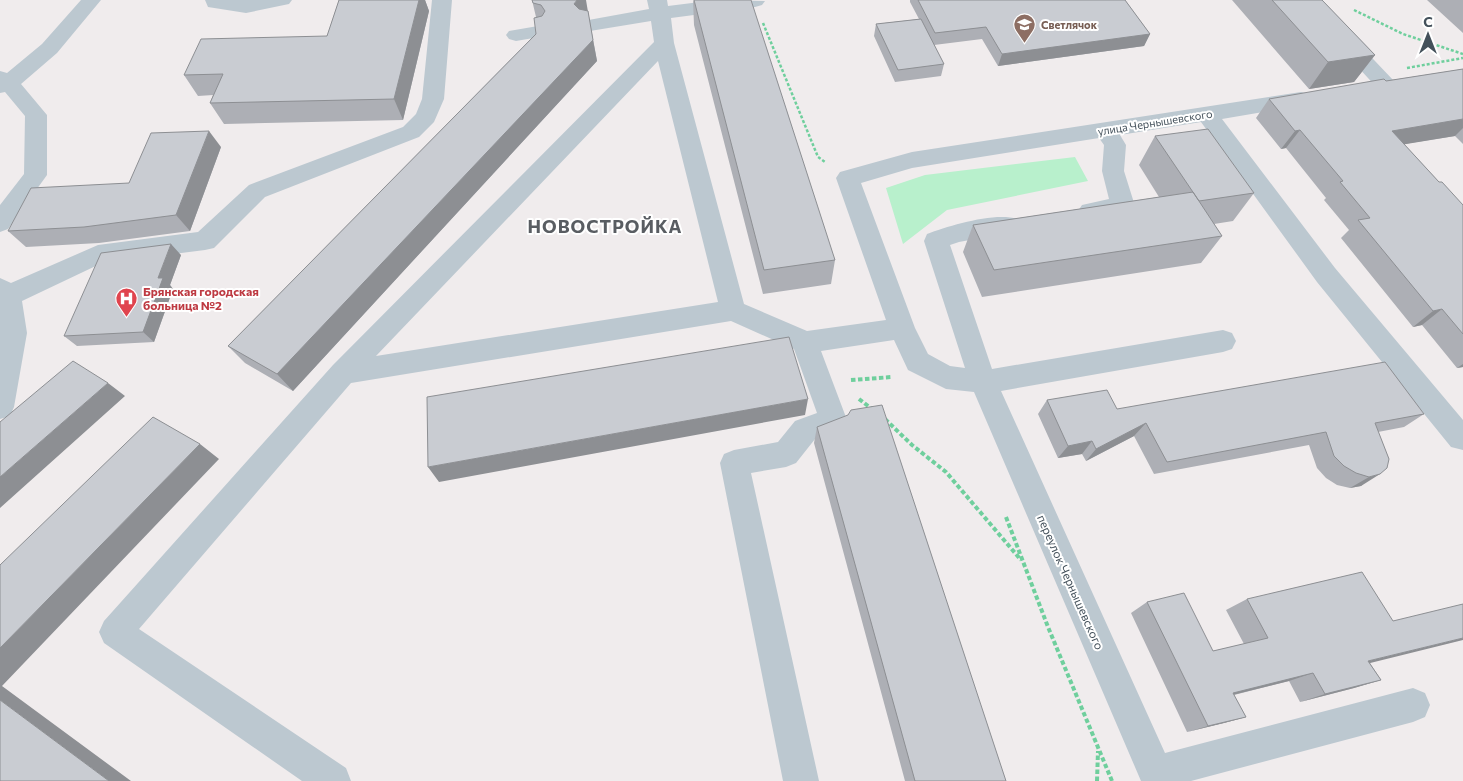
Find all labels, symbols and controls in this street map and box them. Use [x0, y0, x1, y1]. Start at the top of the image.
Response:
north arrow [1403, 10, 1453, 60]
school or university icon: Светлячок [1013, 12, 1037, 43]
text: С [1423, 13, 1433, 30]
place label: Светлячок [1041, 18, 1098, 31]
street label: улица Чернышевского [1097, 106, 1214, 137]
district label: НОВОСТРОЙКА [527, 215, 683, 237]
place label: Брянская городская больница №2 [143, 284, 259, 312]
hospital icon: Брянская городская больница №2 [115, 286, 139, 317]
street label: переулок Чернышевского [1035, 512, 1107, 652]

